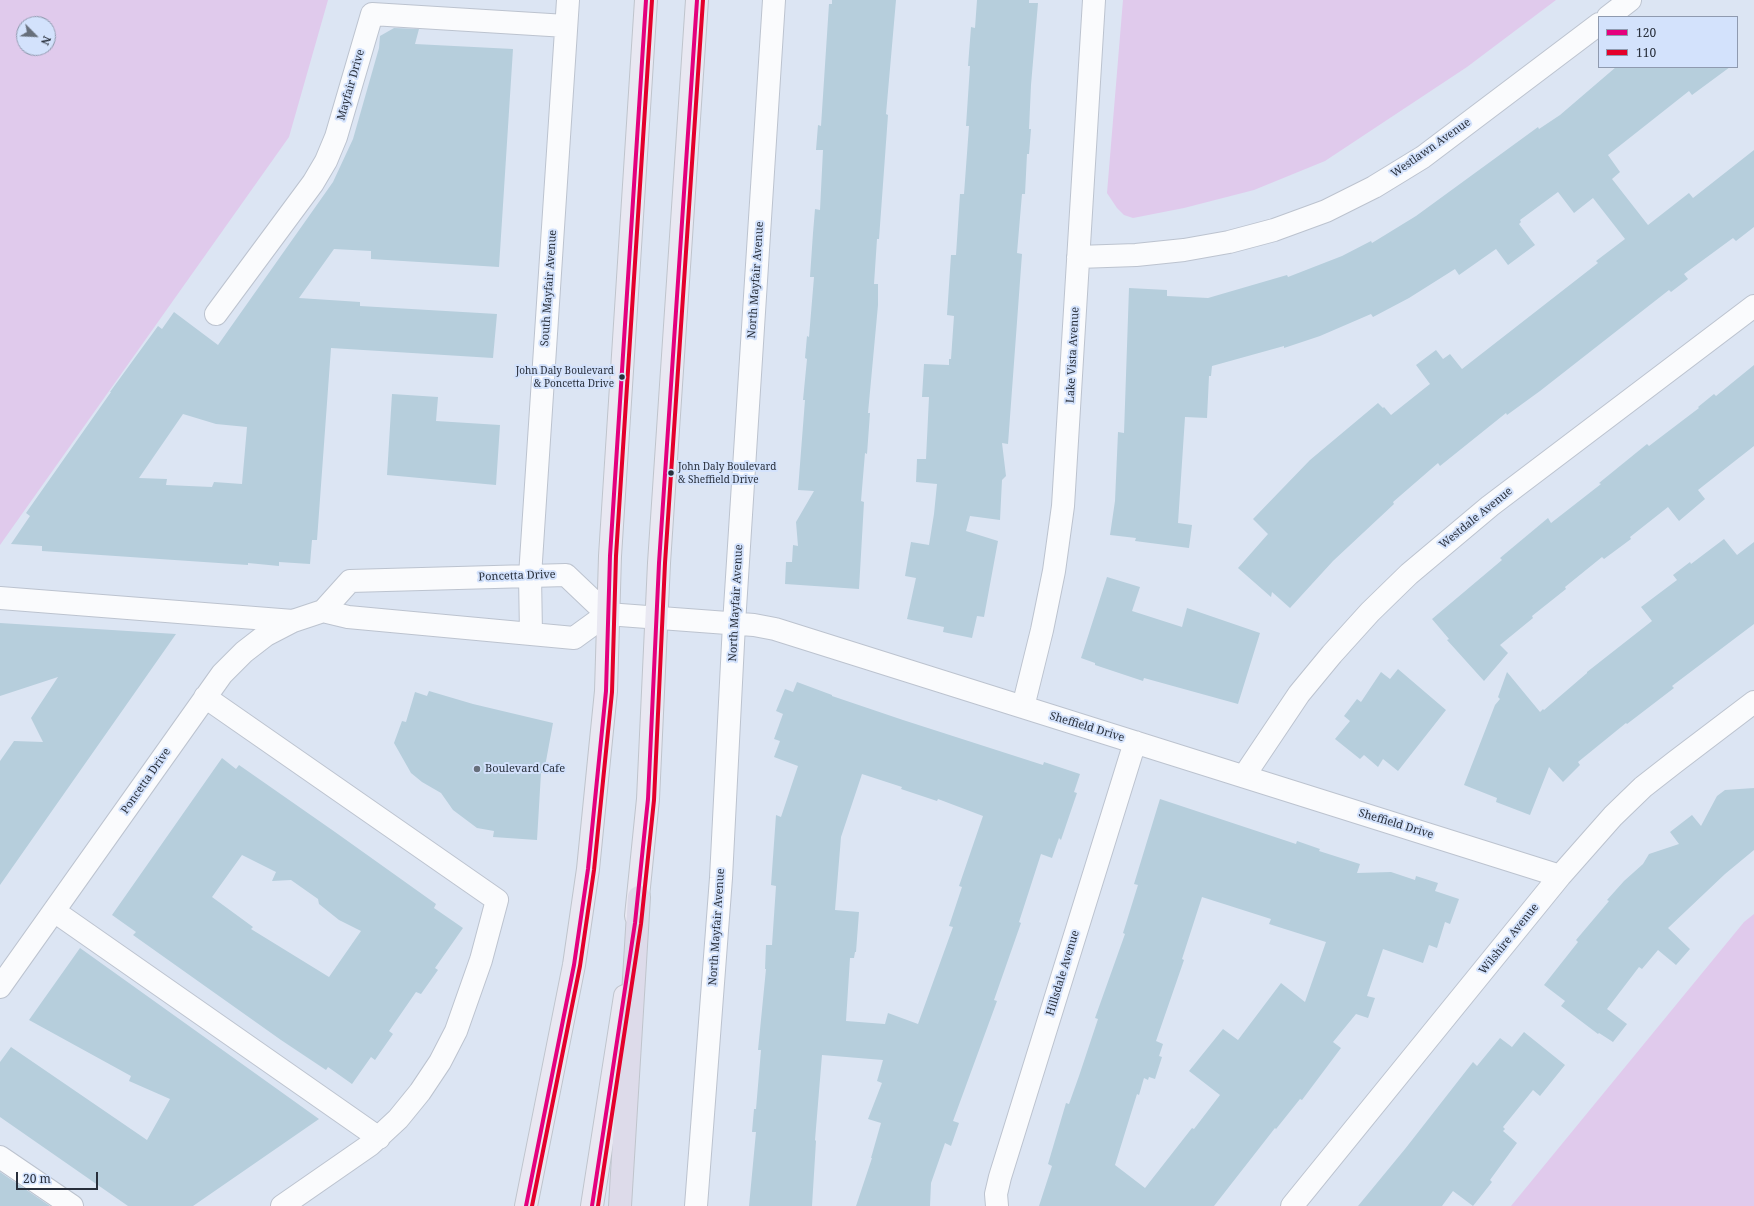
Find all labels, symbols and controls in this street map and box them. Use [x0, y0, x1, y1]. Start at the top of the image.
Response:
north arrow [16, 16, 56, 56]
legend [1598, 16, 1738, 68]
text: 120 [1636, 24, 1656, 41]
text: N [38, 34, 55, 48]
text: 110 [1636, 44, 1656, 61]
street label: Mayfair Drive [335, 48, 367, 122]
street label: Westlawn Avenue [1389, 116, 1473, 180]
street label: North Mayfair Avenue [745, 221, 767, 339]
street label: South Mayfair Avenue [538, 229, 560, 347]
street label: Lake Vista Avenue [1064, 307, 1082, 403]
place label: John Daly Boulevard & Poncetta Drive [516, 365, 614, 388]
marker: John Daly Boulevard & Poncetta Drive [617, 372, 627, 382]
place label: John Daly Boulevard & Sheffield Drive [678, 461, 776, 484]
marker: John Daly Boulevard & Sheffield Drive [666, 468, 676, 478]
street label: Westdale Avenue [1437, 485, 1515, 551]
street label: North Mayfair Avenue [726, 544, 746, 662]
street label: Poncetta Drive [478, 568, 556, 584]
street label: Sheffield Drive [1048, 709, 1126, 745]
street label: Poncetta Drive [118, 746, 174, 816]
place label: Boulevard Cafe [485, 762, 565, 776]
marker: Boulevard Cafe [472, 764, 482, 774]
street label: Sheffield Drive [1357, 806, 1435, 842]
street label: North Mayfair Avenue [706, 868, 728, 986]
street label: Wilshire Avenue [1476, 901, 1542, 977]
street label: Hillsdale Avenue [1044, 929, 1082, 1017]
scale bar [18, 1164, 100, 1190]
text: 20 m [23, 1170, 51, 1187]

